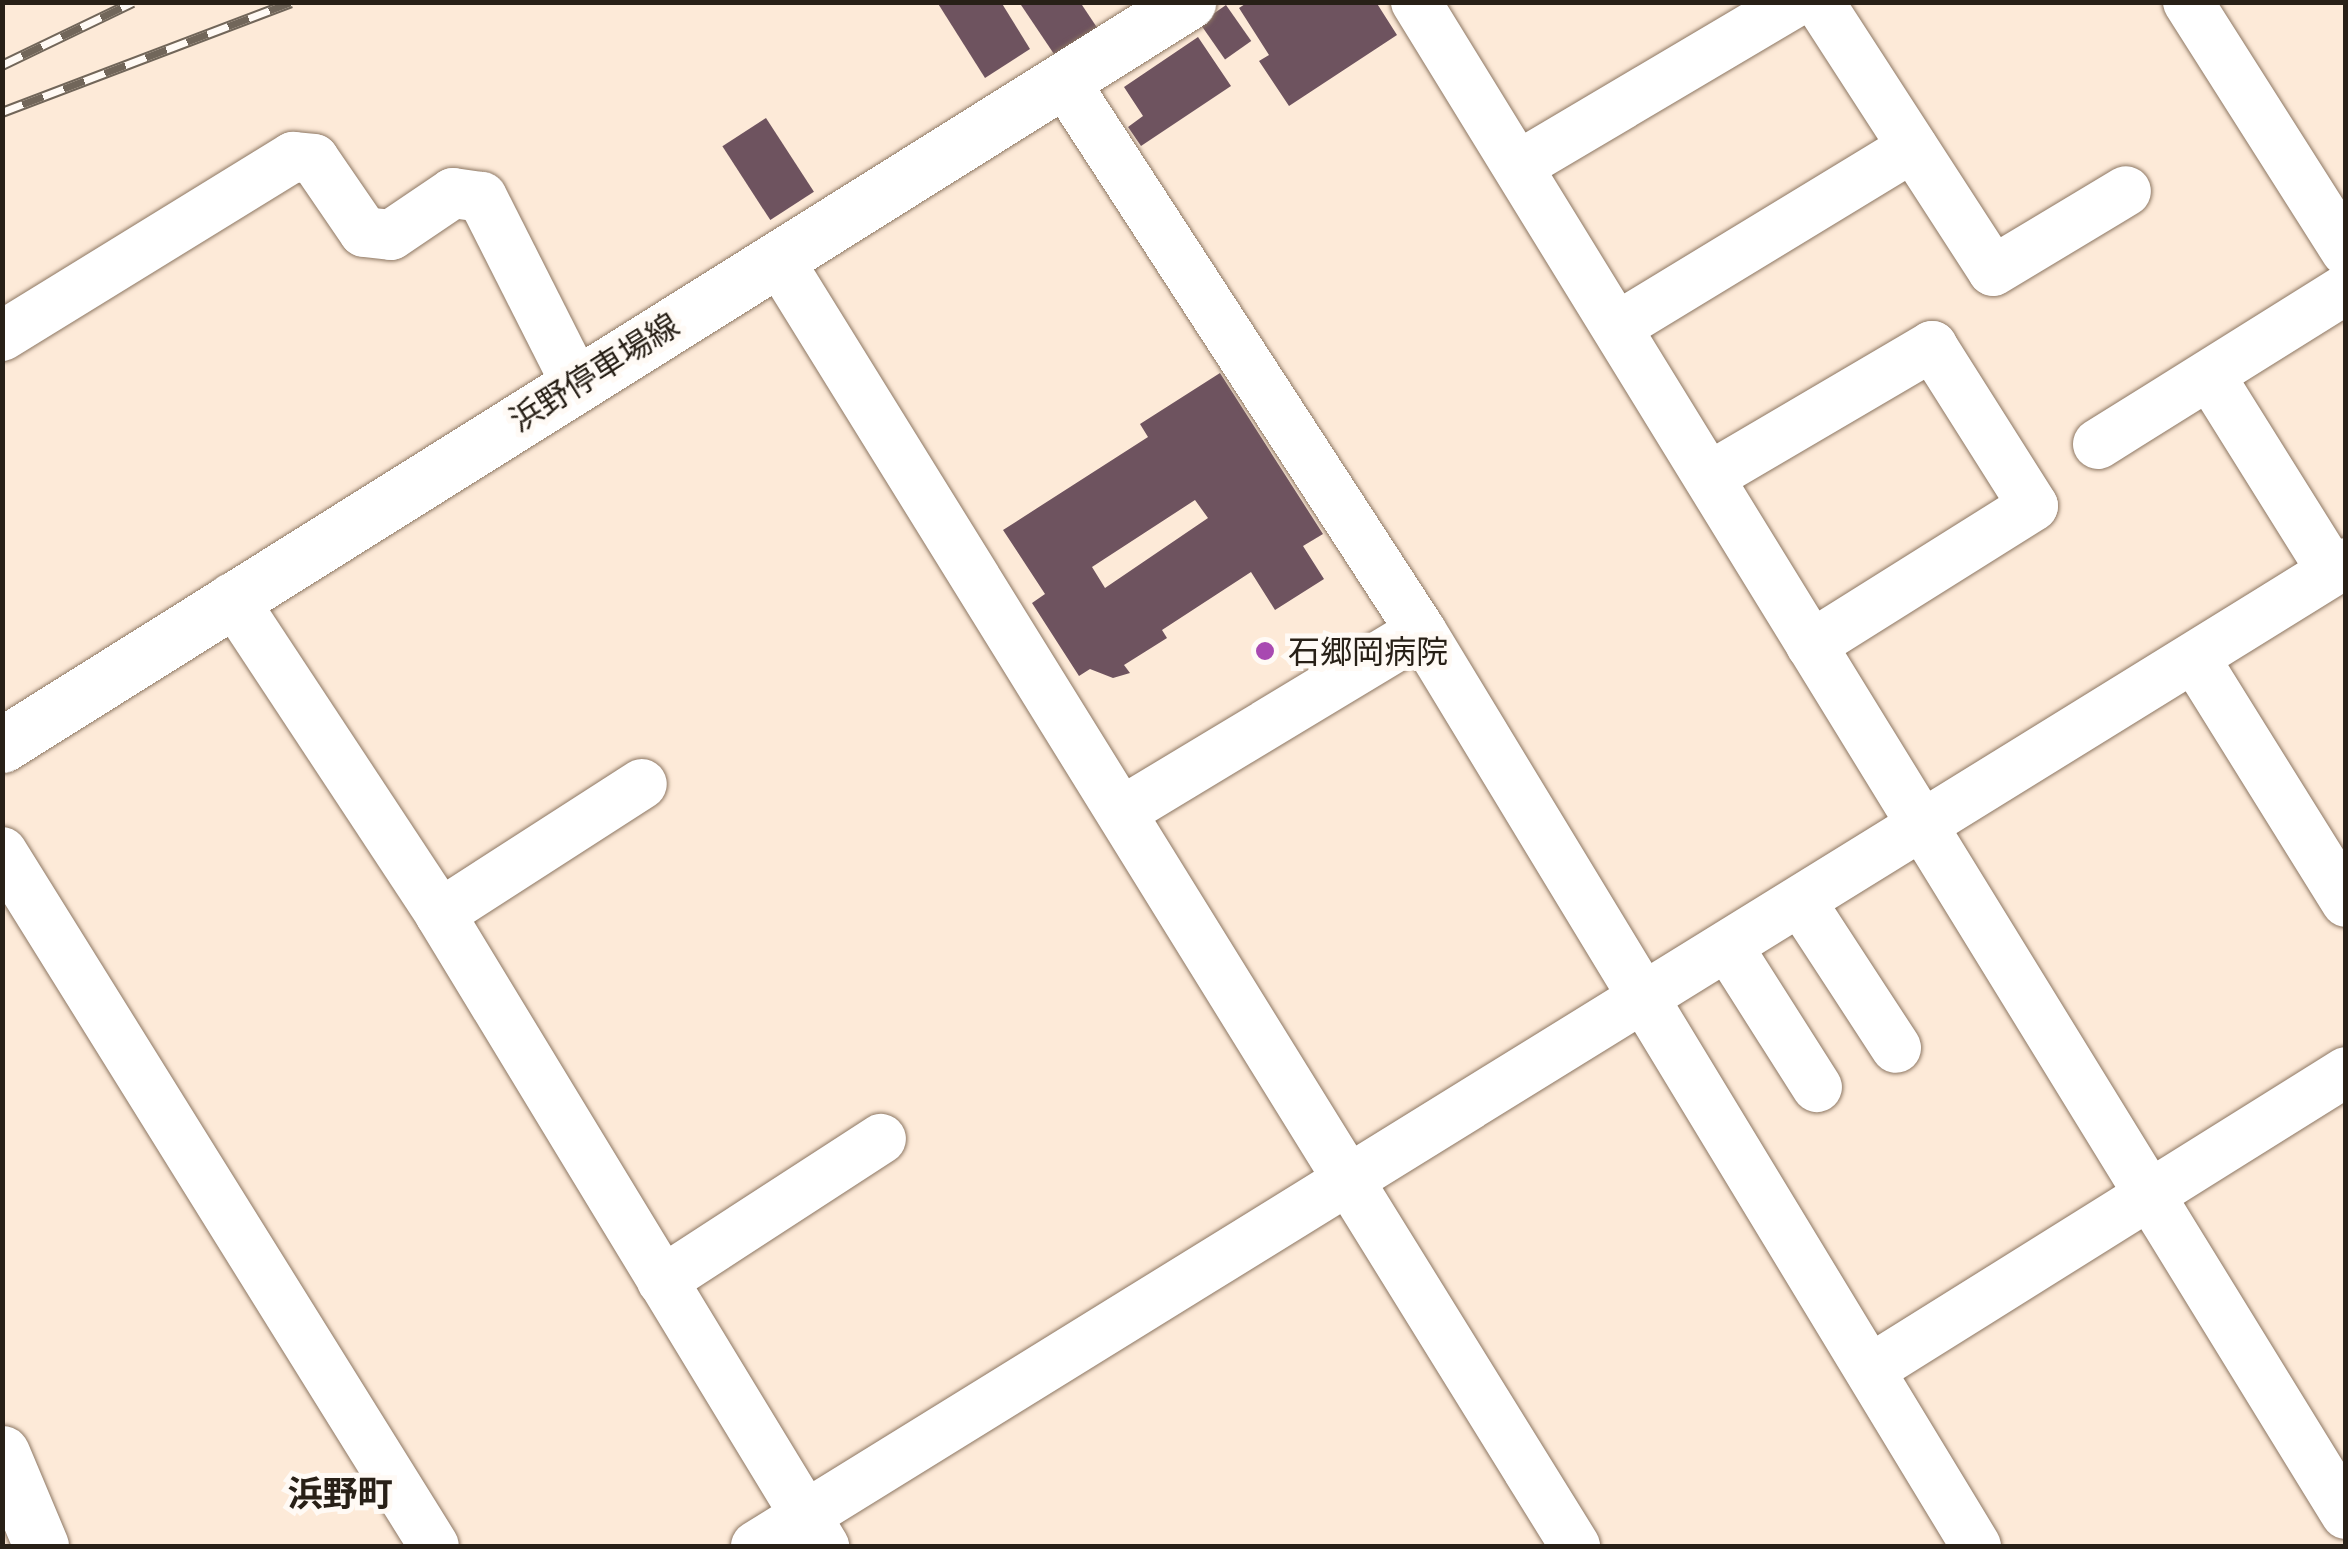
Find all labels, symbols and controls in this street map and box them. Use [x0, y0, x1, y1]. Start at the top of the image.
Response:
street label: 浜野停車場線 [502, 305, 686, 439]
place label: 石郷岡病院 [1288, 632, 1448, 670]
marker: 石郷岡病院 [1252, 638, 1278, 664]
district label: 浜野町 [288, 1472, 392, 1514]

